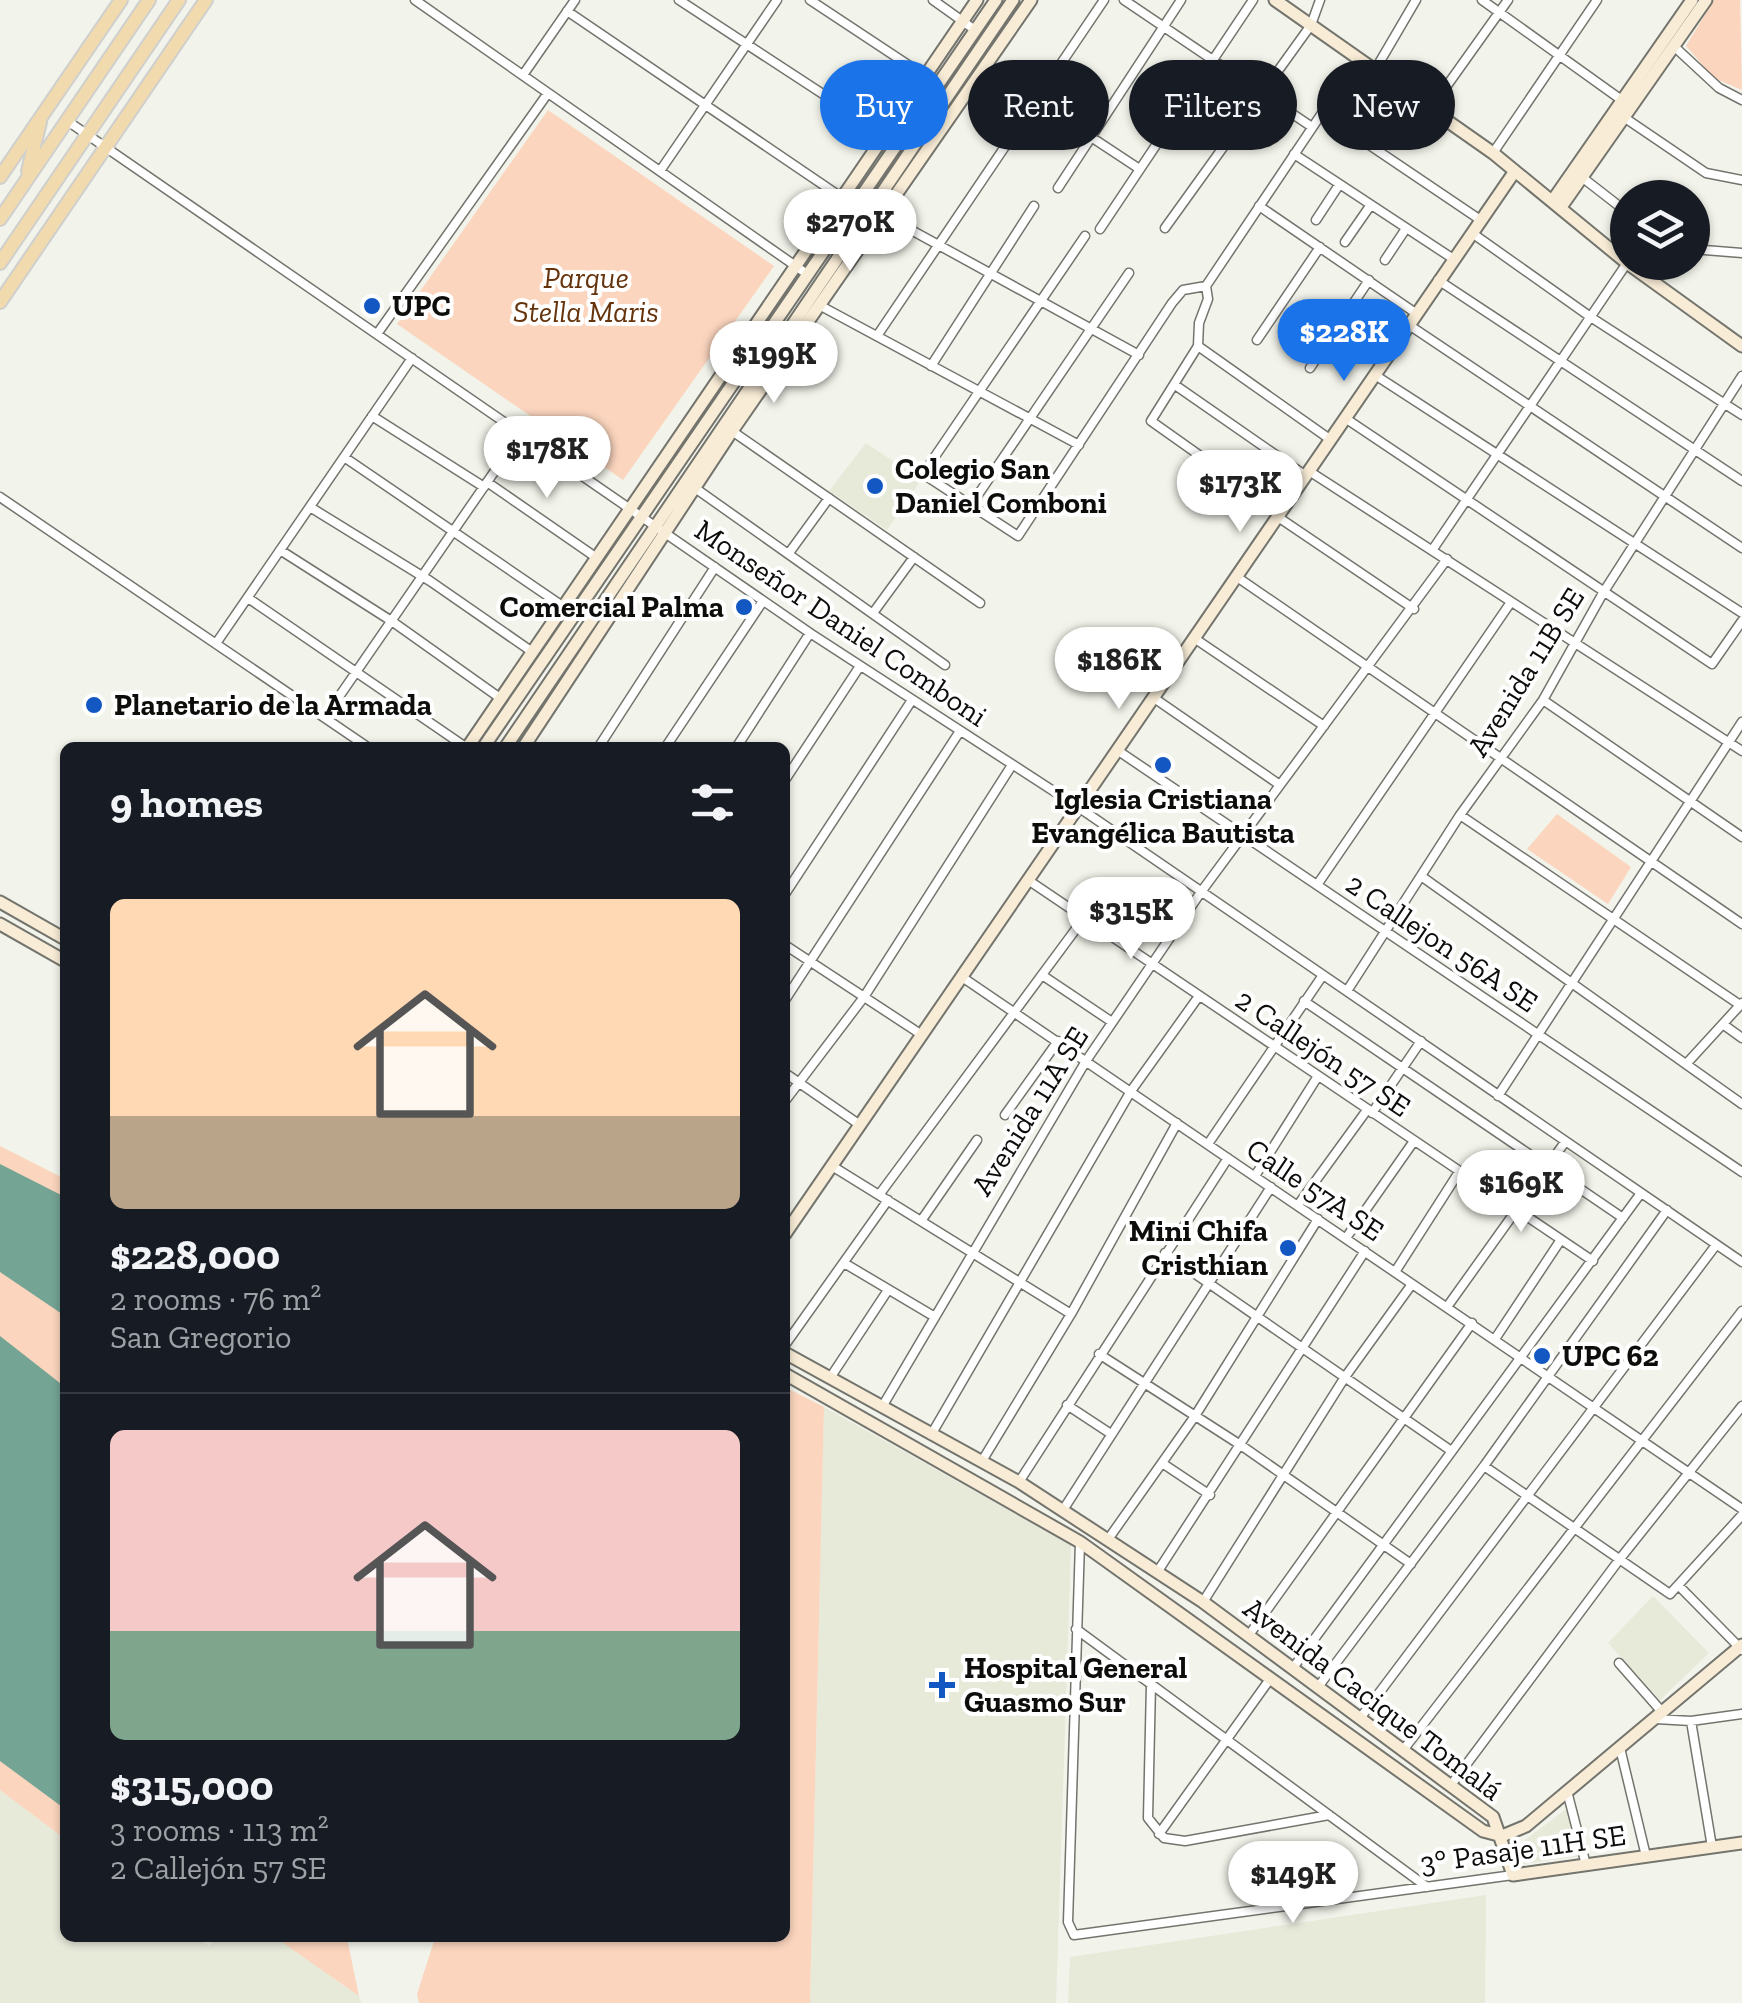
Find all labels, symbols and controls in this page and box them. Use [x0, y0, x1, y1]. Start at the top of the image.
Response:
chip: Buy [820, 60, 948, 150]
chip: Rent [968, 60, 1109, 150]
chip: Filters [1129, 60, 1297, 150]
chip: New [1317, 60, 1455, 150]
map controls [1610, 180, 1710, 280]
button: layers [1610, 180, 1710, 280]
pin: $270K [780, 189, 920, 274]
text: $270K [806, 202, 894, 240]
park label: Parque Stella Maris [513, 260, 659, 330]
place label: UPC [392, 288, 451, 324]
marker: UPC [361, 295, 383, 317]
pin: $228K [1274, 299, 1414, 384]
text: $228K [1300, 312, 1388, 350]
pin: $199K [704, 321, 844, 406]
text: $199K [732, 334, 816, 372]
pin: $178K [477, 416, 617, 501]
text: $178K [506, 429, 588, 467]
pin: $173K [1170, 450, 1310, 535]
place label: Colegio San Daniel Comboni [895, 451, 1107, 521]
text: $173K [1199, 463, 1281, 501]
marker: Colegio San Daniel Comboni [864, 475, 886, 497]
street label: Monseñor Daniel Comboni [688, 512, 994, 734]
street label: Avenida 11B SE [1460, 581, 1592, 763]
place label: Comercial Palma [500, 589, 724, 625]
marker: Comercial Palma [733, 596, 755, 618]
pin: $186K [1049, 627, 1189, 712]
text: $186K [1077, 640, 1161, 678]
place label: Planetario de la Armada [114, 687, 432, 723]
marker: Planetario de la Armada [83, 694, 105, 716]
marker: Iglesia Cristiana Evangélica Bautista [1152, 754, 1174, 776]
icon: filters [685, 775, 740, 830]
text: 9 homes [110, 777, 263, 828]
place label: Iglesia Cristiana Evangélica Bautista [1031, 781, 1295, 851]
street label: 2 Callejon 56A SE [1339, 866, 1545, 1020]
pin: $315K [1061, 877, 1201, 962]
text: $315K [1089, 890, 1173, 928]
icon: home [335, 964, 515, 1144]
street label: 2 Callejón 57 SE [1229, 981, 1417, 1125]
street label: Avenida 11A SE [964, 1020, 1096, 1202]
street label: Calle 57A SE [1239, 1131, 1391, 1249]
pin: $169K [1451, 1150, 1591, 1235]
text: $169K [1479, 1163, 1563, 1201]
place label: Mini Chifa Cristhian [1129, 1213, 1268, 1283]
text: $228,000 [110, 1229, 280, 1280]
marker: Mini Chifa Cristhian [1277, 1237, 1299, 1259]
text: 2 rooms · 76 m² [110, 1280, 321, 1318]
text: San Gregorio [110, 1318, 291, 1356]
place label: UPC 62 [1562, 1338, 1659, 1374]
marker: UPC 62 [1531, 1345, 1553, 1367]
icon: home [335, 1495, 515, 1675]
street label: Avenida Cacique Tomalá [1237, 1590, 1509, 1808]
place label: Hospital General Guasmo Sur [964, 1650, 1188, 1720]
marker: Hospital General Guasmo Sur [929, 1672, 955, 1698]
text: $315,000 [110, 1760, 274, 1811]
text: 3 rooms · 113 m² [110, 1811, 329, 1849]
street label: 3° Pasaje 11H SE [1418, 1817, 1628, 1881]
pin: $149K [1223, 1841, 1363, 1926]
text: 2 Callejón 57 SE [110, 1849, 327, 1887]
text: $149K [1250, 1854, 1336, 1892]

